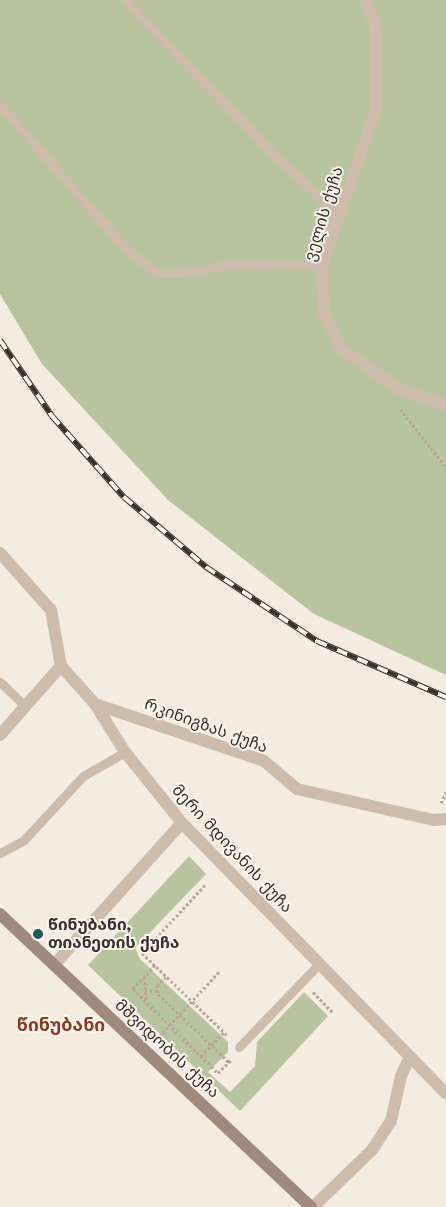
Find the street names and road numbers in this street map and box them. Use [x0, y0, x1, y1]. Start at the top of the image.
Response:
street label: ველის ქუჩა [301, 164, 347, 264]
street label: რკინიგზას ქუჩა [142, 695, 270, 757]
street label: მერი მდივანის ქუჩა [168, 781, 296, 917]
street label: მშვიდობის ქუჩა [111, 996, 223, 1102]

